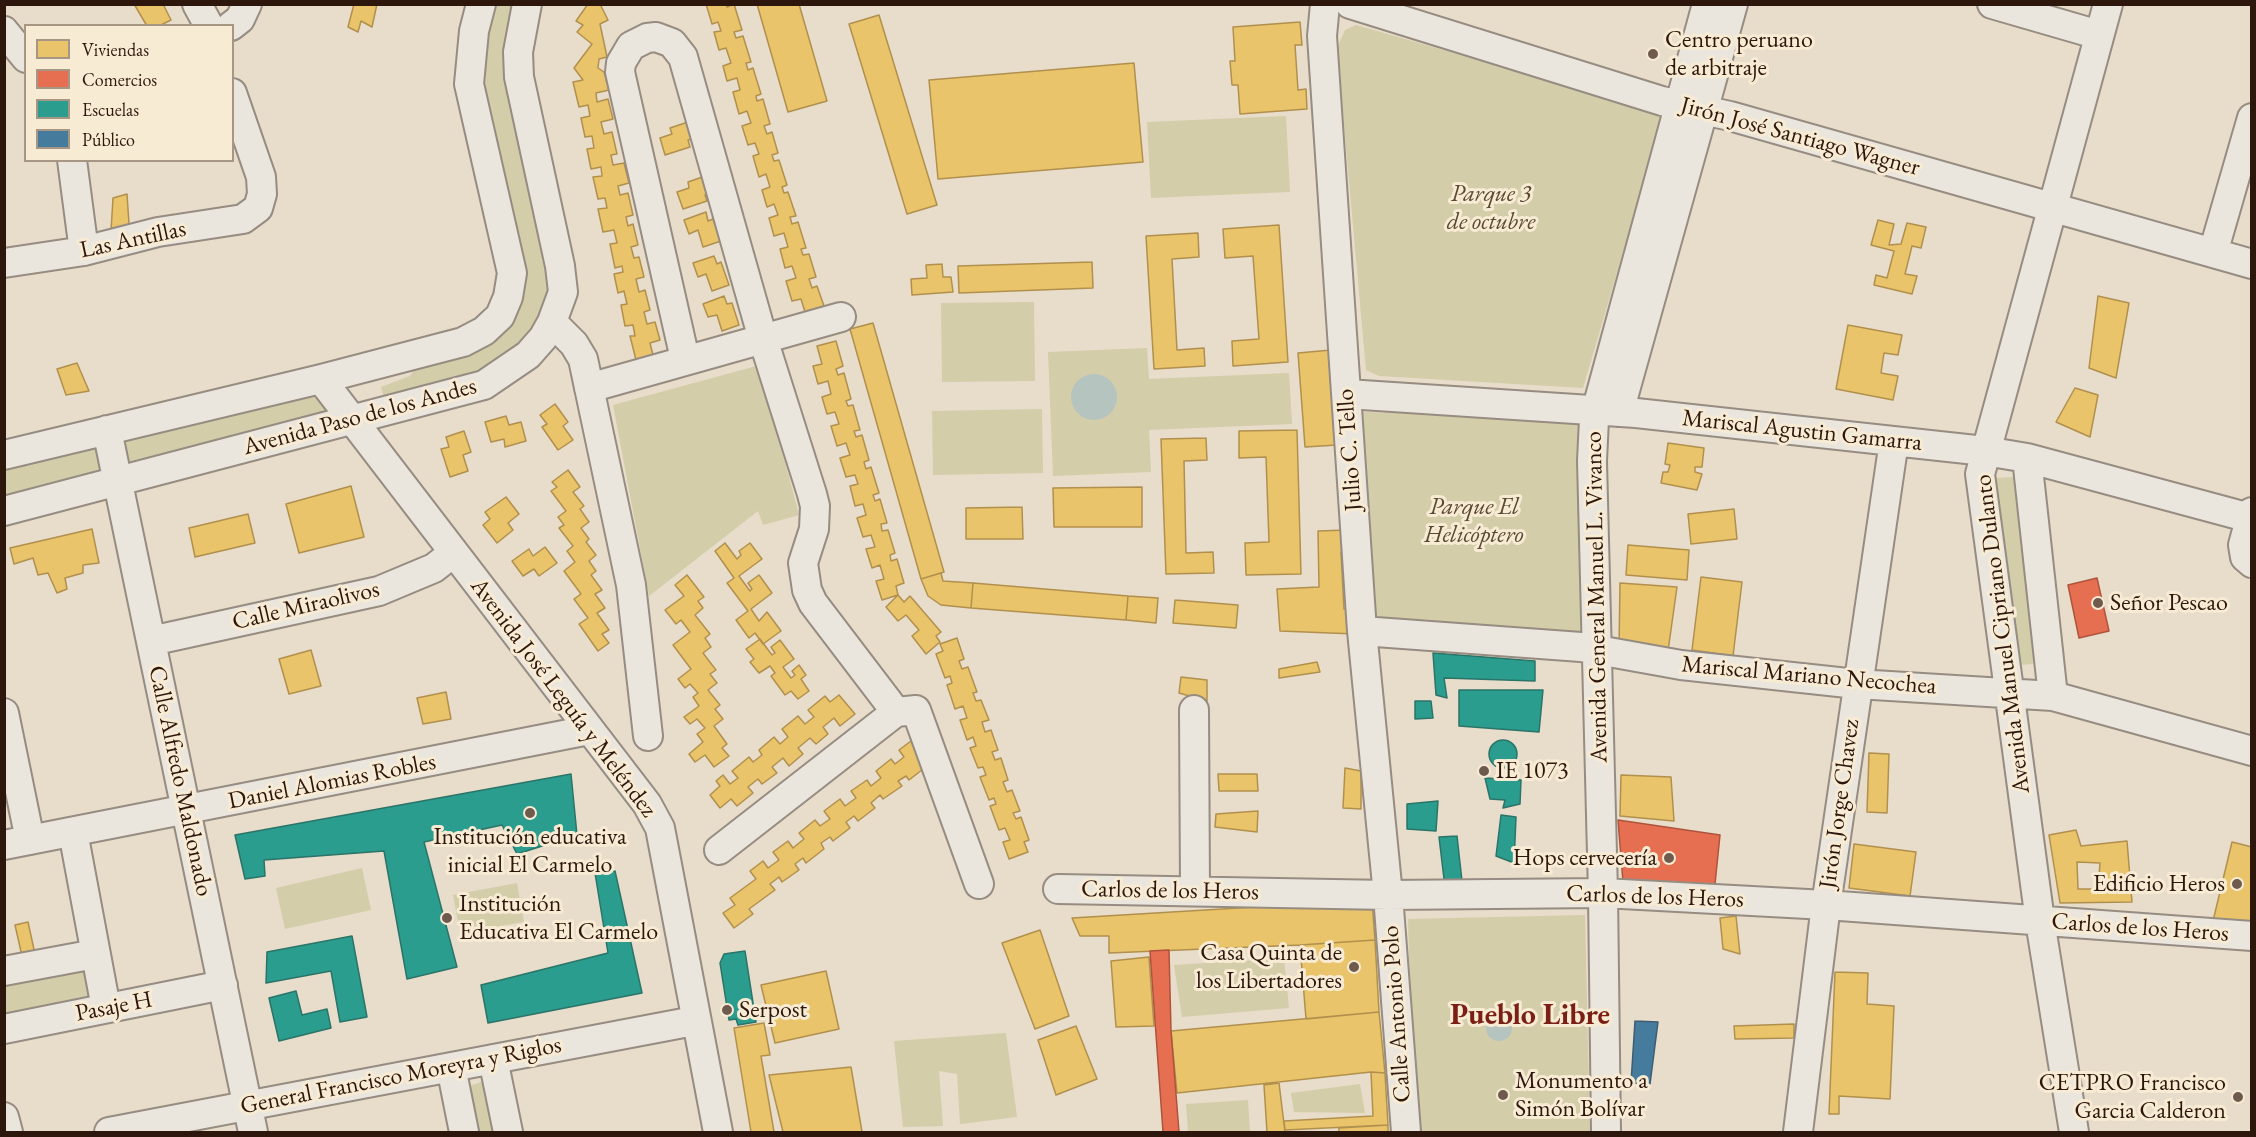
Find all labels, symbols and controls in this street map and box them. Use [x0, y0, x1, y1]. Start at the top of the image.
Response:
legend [24, 24, 234, 162]
place label: Centro peruano de arbitraje [1665, 26, 1813, 82]
text: Viviendas [82, 38, 149, 61]
marker: Centro peruano de arbitraje [1646, 47, 1660, 61]
text: Comercios [82, 68, 157, 91]
street label: Jirón José Santiago Wagner [1677, 91, 1923, 183]
text: Escuelas [82, 98, 139, 121]
text: Público [82, 128, 135, 151]
park label: Parque 3 de octubre [1447, 180, 1535, 236]
street label: Las Antillas [77, 215, 189, 265]
street label: Avenida Paso de los Andes [240, 372, 480, 462]
street label: Julio C. Tello [1331, 388, 1369, 512]
street label: Mariscal Agustin Gamarra [1681, 404, 1923, 458]
street label: Avenida General Manuel L. Vivanco [1580, 431, 1614, 763]
street label: Avenida Manuel Cipriano Dulanto [1969, 473, 2037, 795]
park label: Parque El Helicóptero [1424, 493, 1524, 549]
street label: Avenida José Leguía y Meléndez [464, 573, 662, 823]
street label: Calle Miraolivos [230, 575, 382, 637]
place label: Señor Pescao [2110, 589, 2228, 617]
marker: Señor Pescao [2091, 596, 2105, 610]
street label: Mariscal Mariano Necochea [1680, 651, 1938, 701]
street label: Calle Alfredo Maldonado [141, 663, 219, 899]
street label: Jirón Jorge Chavez [1814, 717, 1866, 891]
street label: Daniel Alomias Robles [226, 748, 438, 816]
place label: IE 1073 [1496, 757, 1569, 785]
marker: IE 1073 [1477, 764, 1491, 778]
marker: Institución educativa inicial El Carmelo [523, 806, 537, 820]
place label: Institución educativa inicial El Carmelo [433, 823, 627, 879]
place label: Hops cervecería [1513, 844, 1657, 872]
marker: Hops cervecería [1662, 851, 1676, 865]
place label: Edificio Heros [2093, 870, 2225, 898]
street label: Carlos de los Heros [1081, 875, 1259, 907]
marker: Edificio Heros [2230, 877, 2244, 891]
street label: Carlos de los Heros [1566, 880, 1744, 914]
place label: Institución Educativa El Carmelo [459, 890, 658, 946]
street label: Carlos de los Heros [2050, 907, 2230, 949]
marker: Institución Educativa El Carmelo [440, 911, 454, 925]
street label: Calle Antonio Polo [1376, 924, 1418, 1104]
place label: Casa Quinta de los Libertadores [1196, 939, 1342, 995]
marker: Casa Quinta de los Libertadores [1347, 960, 1361, 974]
street label: Pasaje H [73, 985, 155, 1029]
place label: Serpost [739, 996, 807, 1024]
district label: Pueblo Libre [1450, 998, 1610, 1034]
marker: Serpost [720, 1003, 734, 1017]
street label: General Francisco Moreyra y Riglos [238, 1031, 564, 1121]
place label: Monumento a Simón Bolívar [1515, 1067, 1648, 1123]
place label: CETPRO Francisco Garcia Calderon [2039, 1069, 2226, 1125]
marker: Monumento a Simón Bolívar [1496, 1088, 1510, 1102]
marker: CETPRO Francisco Garcia Calderon [2231, 1090, 2245, 1104]

